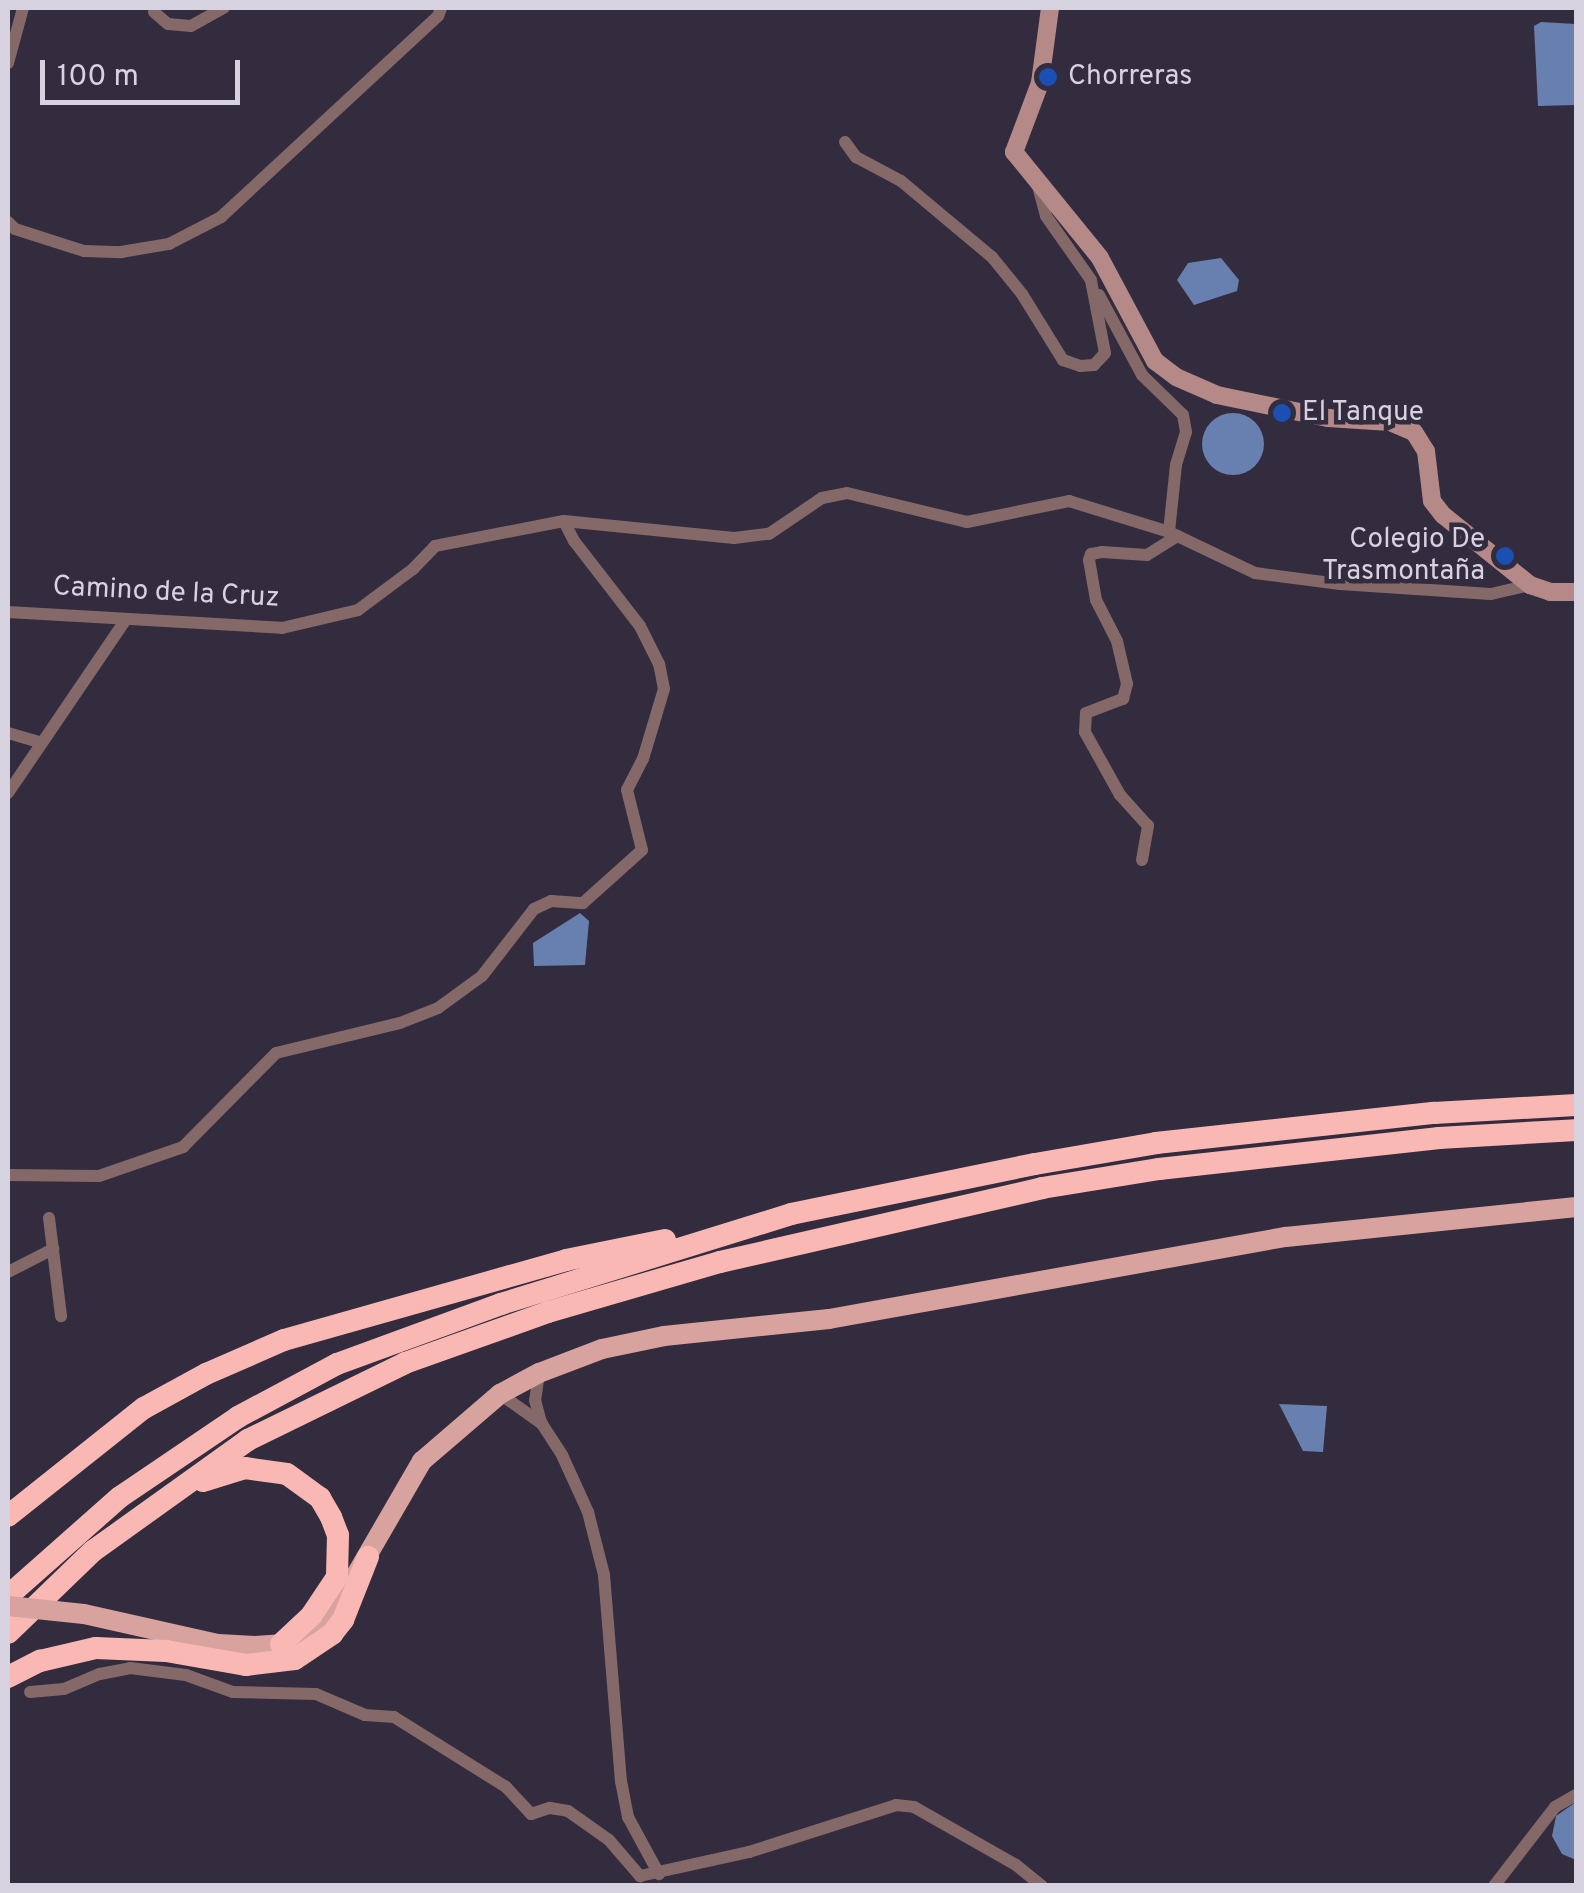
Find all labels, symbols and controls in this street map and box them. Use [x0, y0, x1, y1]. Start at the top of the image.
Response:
scale bar [45, 40, 245, 102]
text: 100 m [57, 59, 139, 96]
place label: Chorreras [1068, 60, 1192, 94]
marker: Chorreras [1037, 66, 1059, 88]
place label: El Tanque [1302, 396, 1425, 430]
marker: El Tanque [1271, 402, 1293, 424]
place label: Colegio De Trasmontaña [1322, 523, 1485, 589]
marker: Colegio De Trasmontaña [1494, 545, 1516, 567]
street label: Camino de la Cruz [52, 570, 280, 616]

